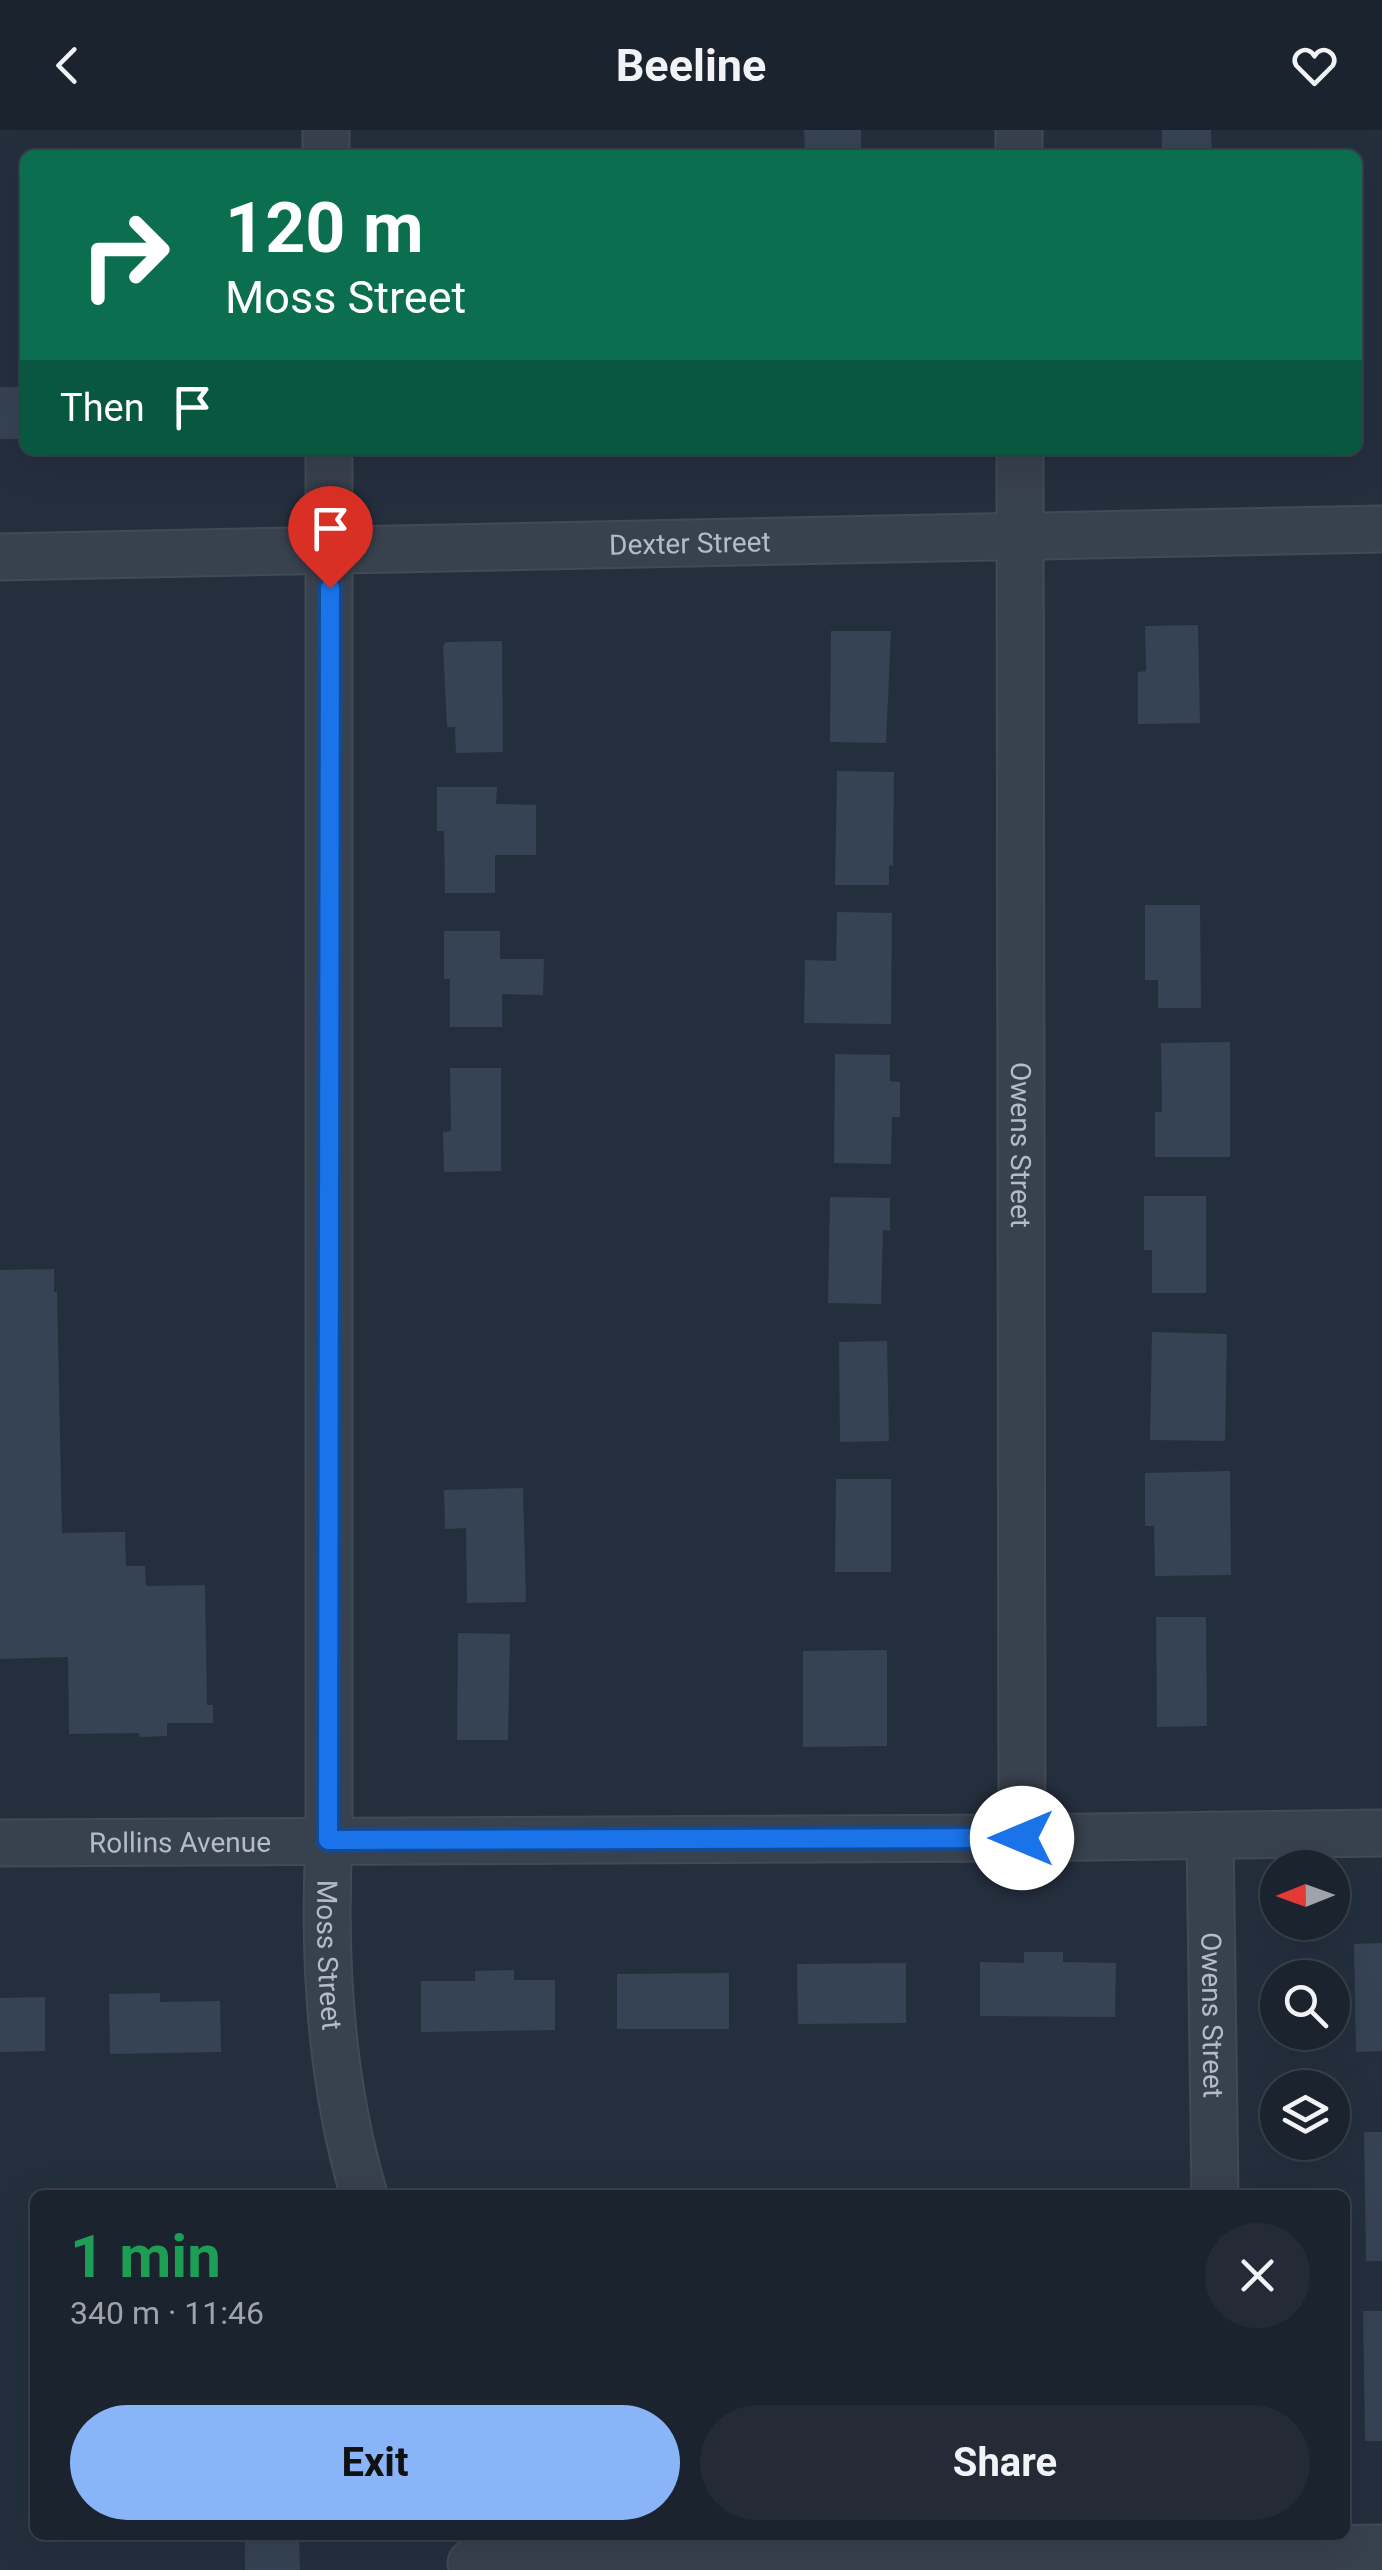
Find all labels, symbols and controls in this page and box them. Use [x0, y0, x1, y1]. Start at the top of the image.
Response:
icon: back [40, 38, 95, 93]
icon: heart [1287, 38, 1342, 93]
text: Beeline [616, 39, 766, 92]
text: 120 m [225, 187, 424, 269]
icon: right [60, 190, 190, 320]
text: Moss Street [225, 271, 466, 324]
icon: arrive [165, 380, 220, 435]
text: Then [60, 386, 145, 430]
pin [288, 486, 373, 589]
icon: arrive [303, 501, 358, 556]
street label: Dexter Street [609, 525, 771, 562]
street label: Owens Street [1004, 1062, 1037, 1228]
position arrow [970, 1786, 1074, 1890]
street label: Rollins Avenue [89, 1826, 271, 1860]
north arrow [1260, 1850, 1350, 1940]
map controls [1260, 1850, 1350, 2160]
street label: Moss Street [310, 1880, 348, 2032]
street label: Owens Street [1194, 1932, 1230, 2098]
button: search [1260, 1960, 1350, 2050]
button: layers [1260, 2070, 1350, 2160]
text: 1 min [70, 2221, 221, 2292]
button: close [1205, 2223, 1310, 2328]
text: 340 m · 11:46 [70, 2294, 264, 2332]
button: Exit [70, 2405, 680, 2520]
button: Share [700, 2405, 1310, 2520]

